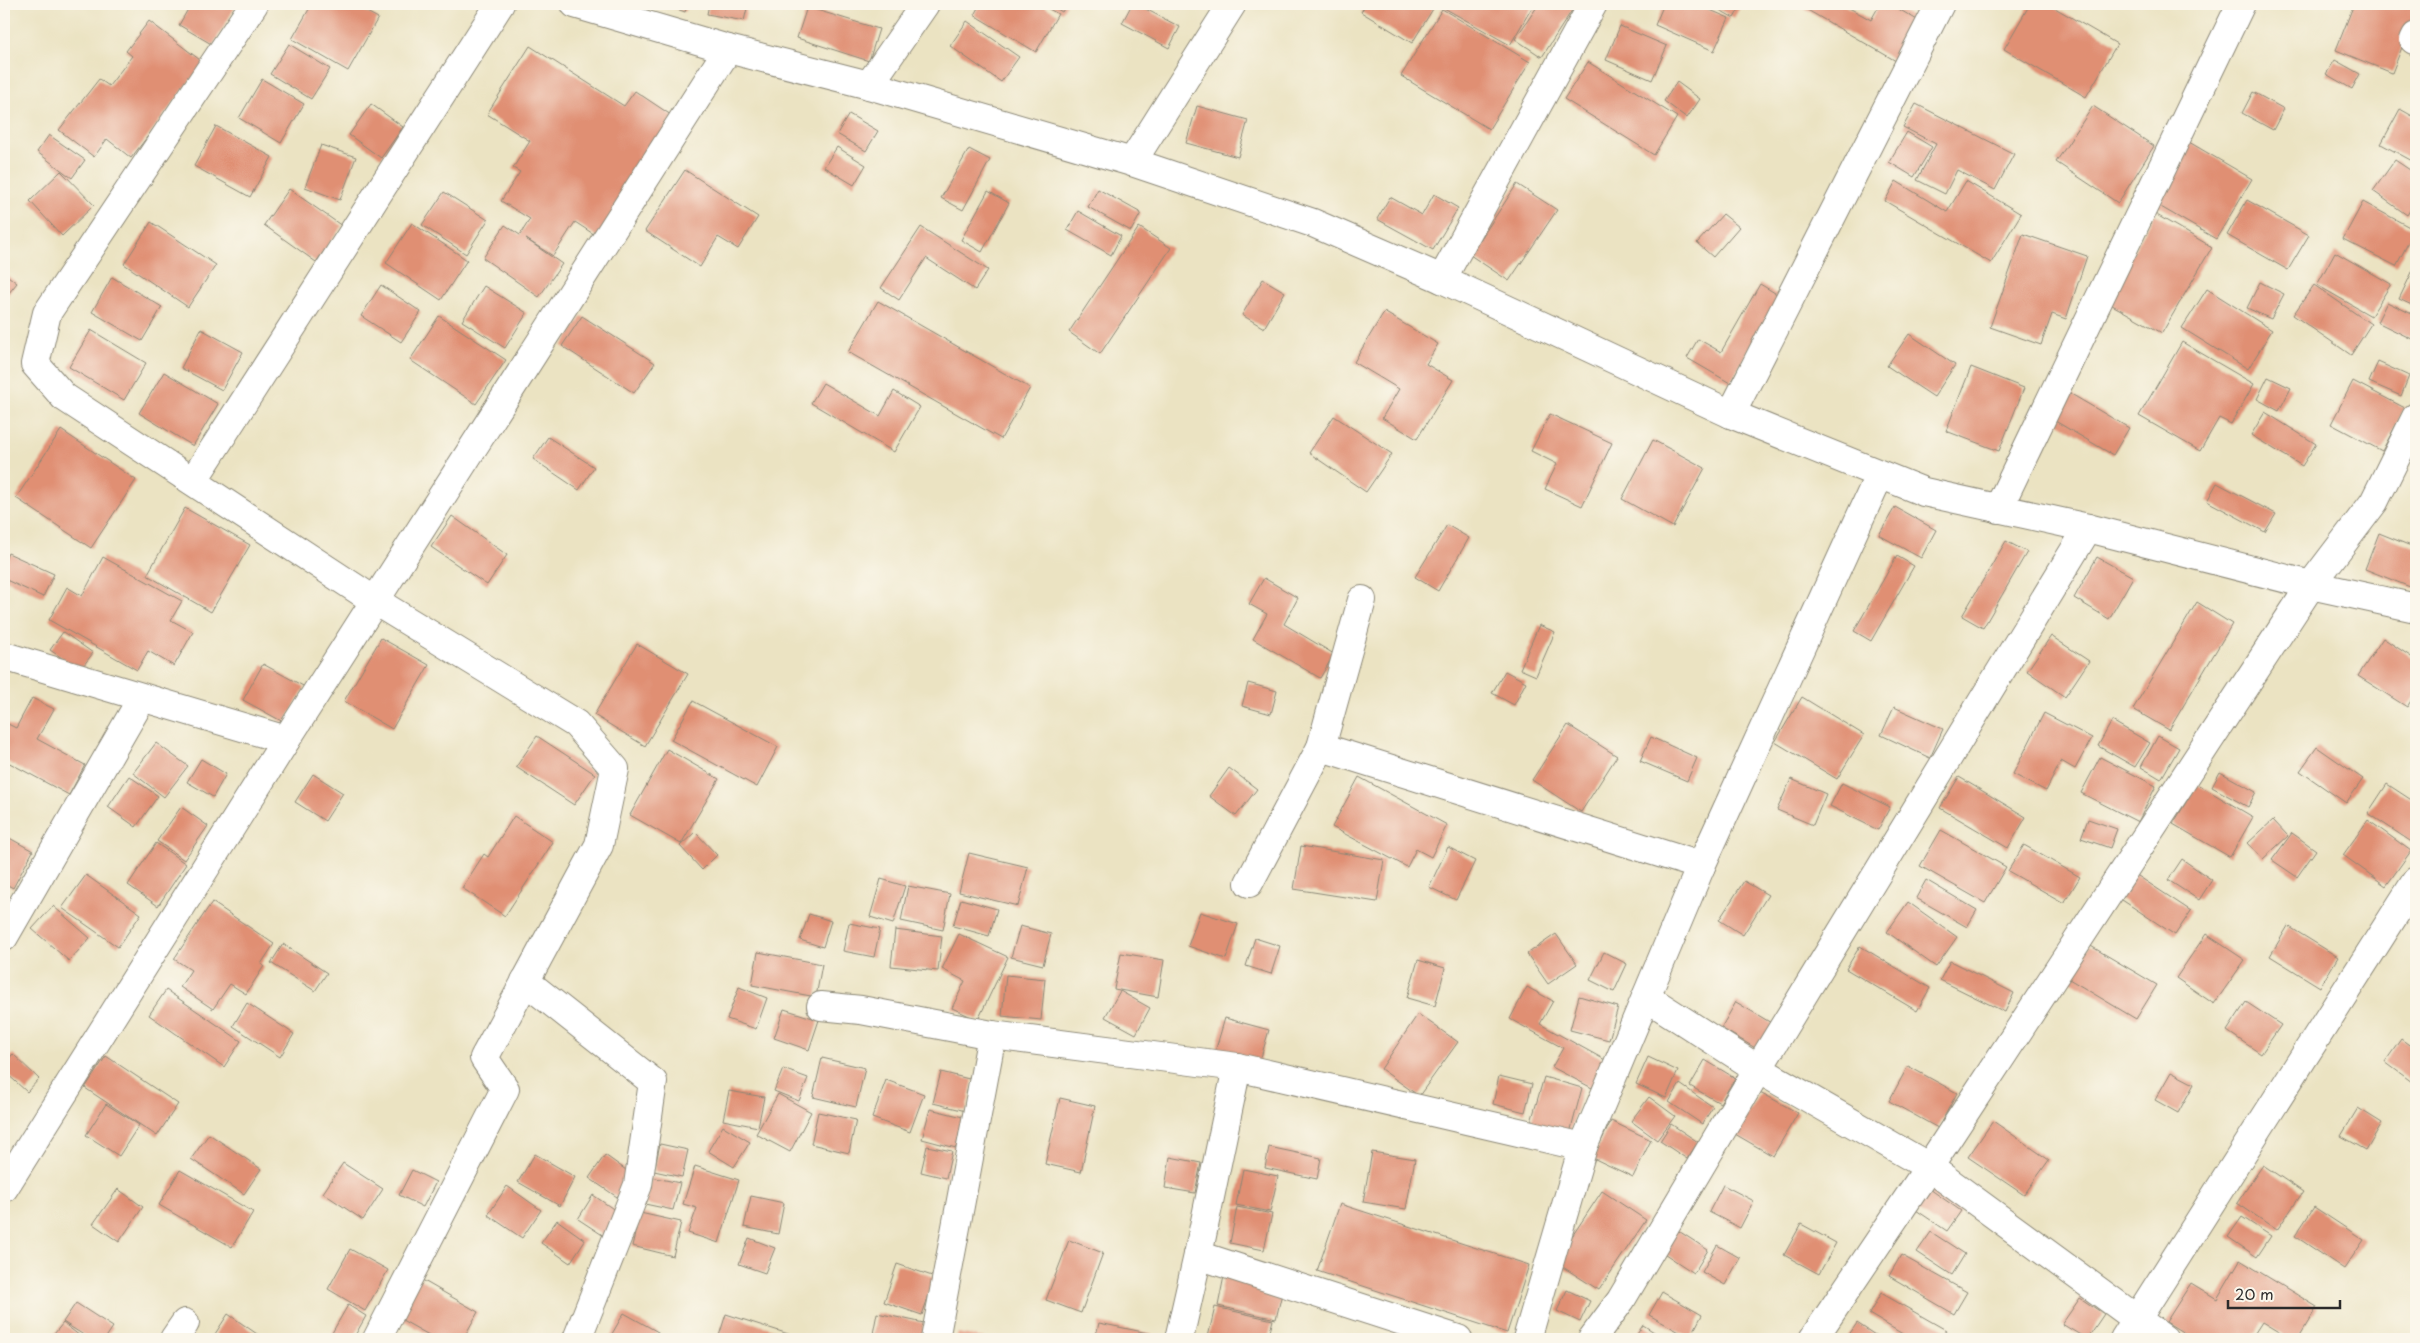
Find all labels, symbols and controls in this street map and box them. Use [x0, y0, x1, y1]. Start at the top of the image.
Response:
scale bar [2228, 1278, 2340, 1310]
text: 20 m [2235, 1282, 2274, 1305]

